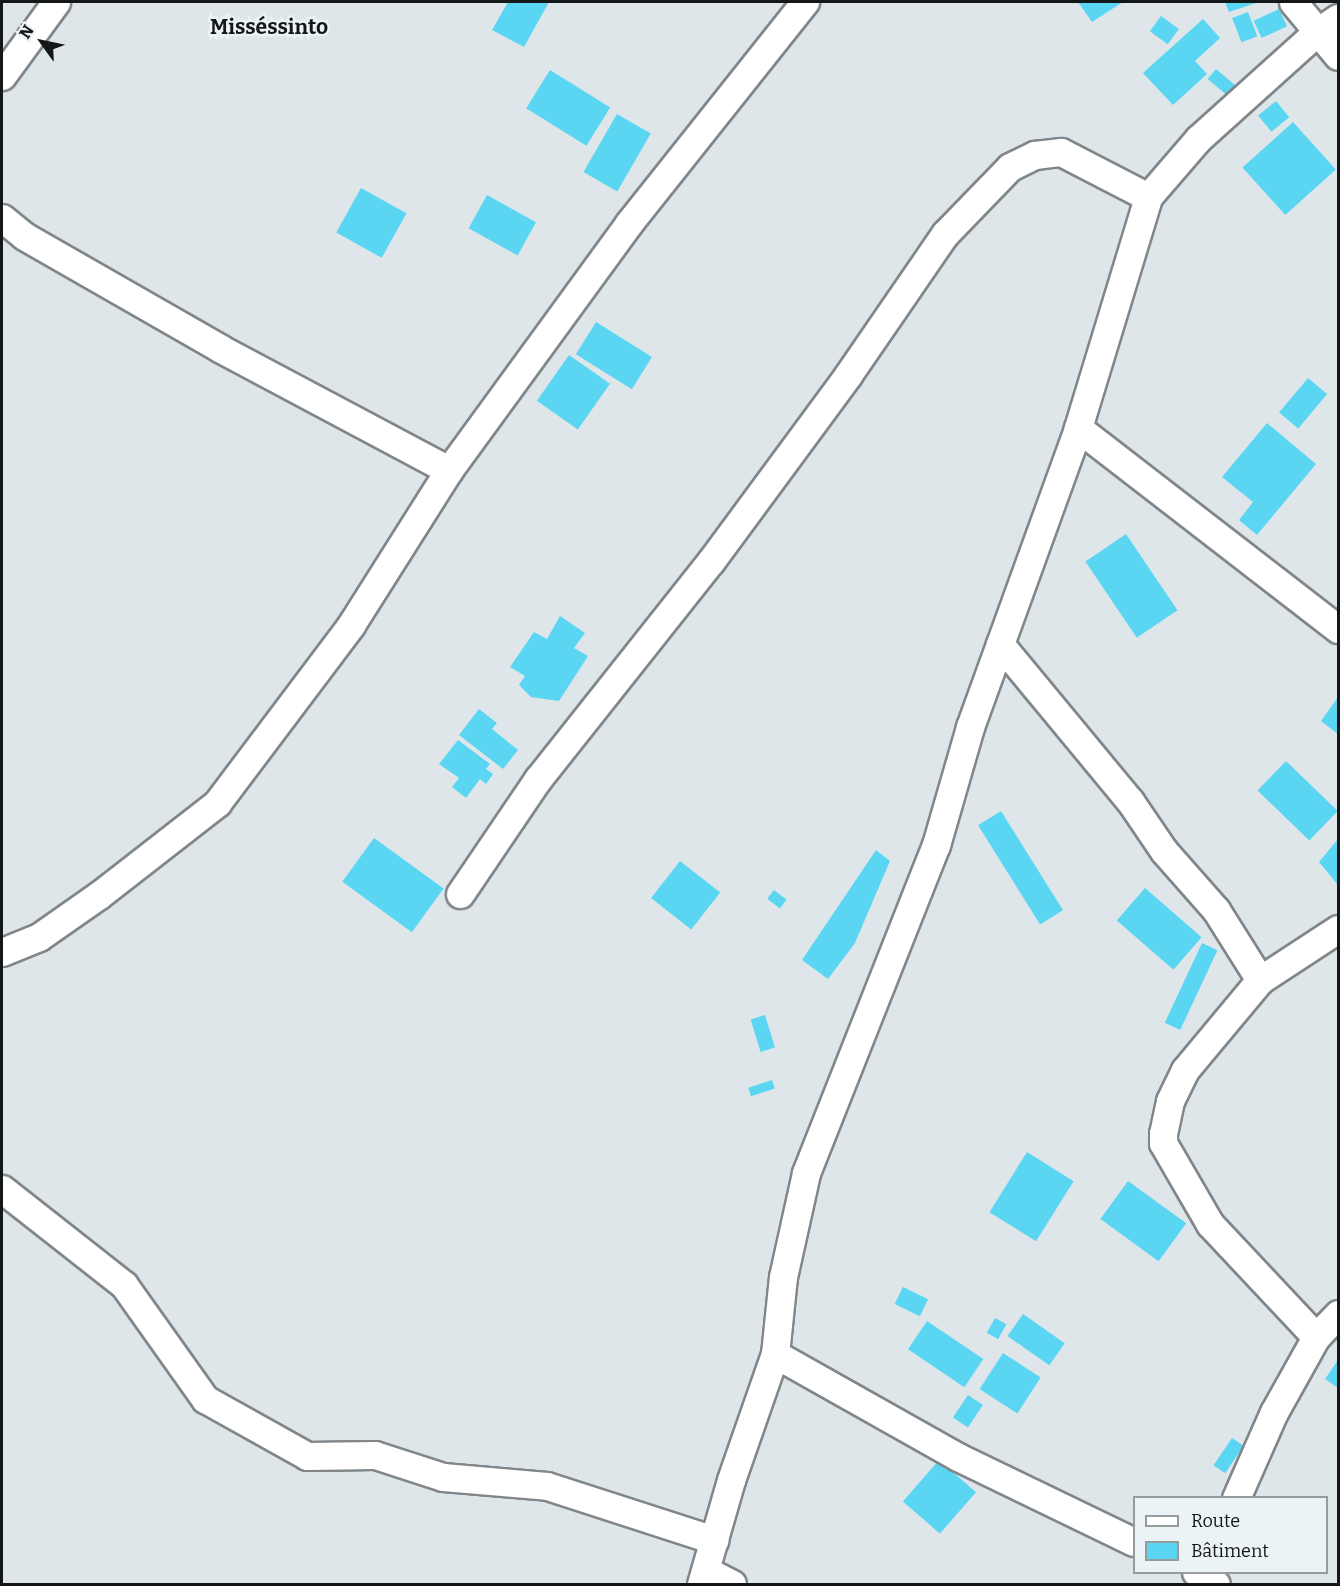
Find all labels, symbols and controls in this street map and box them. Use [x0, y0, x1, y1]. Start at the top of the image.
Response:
north arrow [12, 12, 72, 72]
district label: Misséssinto [210, 14, 328, 40]
text: N [15, 22, 38, 42]
legend [1133, 1496, 1328, 1574]
text: Route [1191, 1510, 1240, 1532]
text: Bâtiment [1191, 1540, 1269, 1562]

